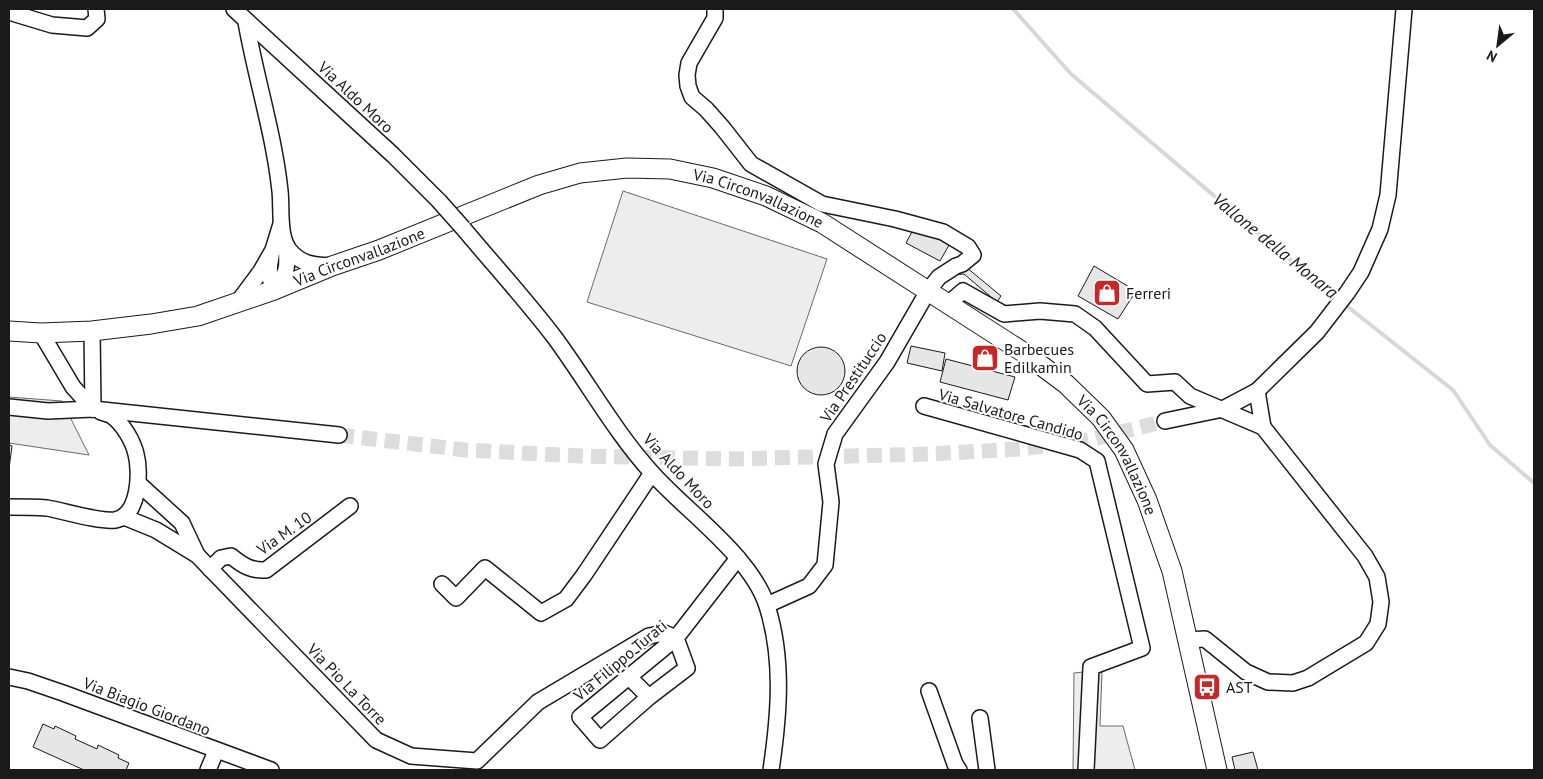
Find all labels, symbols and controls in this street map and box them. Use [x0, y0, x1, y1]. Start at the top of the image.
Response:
north arrow [1473, 20, 1523, 70]
text: N [1483, 46, 1500, 66]
street label: Via Aldo Moro [313, 56, 398, 137]
street label: Via Circonvallazione [691, 164, 827, 232]
water label: Vallone della Monara [1208, 188, 1343, 304]
street label: Via Circonvallazione [290, 223, 428, 291]
shop icon: Ferreri [1092, 278, 1122, 308]
place label: Ferreri [1126, 283, 1171, 303]
street label: Via Prestituccio [815, 328, 891, 427]
place label: Barbecues Edilkamin [1004, 339, 1074, 377]
shop icon: Barbecues Edilkamin [970, 343, 1000, 373]
street label: Via Salvatore Candido [935, 383, 1086, 444]
street label: Via Circonvallazione [1072, 390, 1161, 517]
street label: Via Aldo Moro [638, 428, 719, 513]
street label: Via M. 10 [252, 507, 315, 560]
street label: Via Filippo Turati [568, 615, 671, 705]
street label: Via Pio La Torre [302, 638, 391, 729]
street label: Via Biagio Giordano [80, 672, 214, 740]
bus stop icon: AST [1192, 672, 1222, 702]
place label: AST [1226, 677, 1253, 697]

